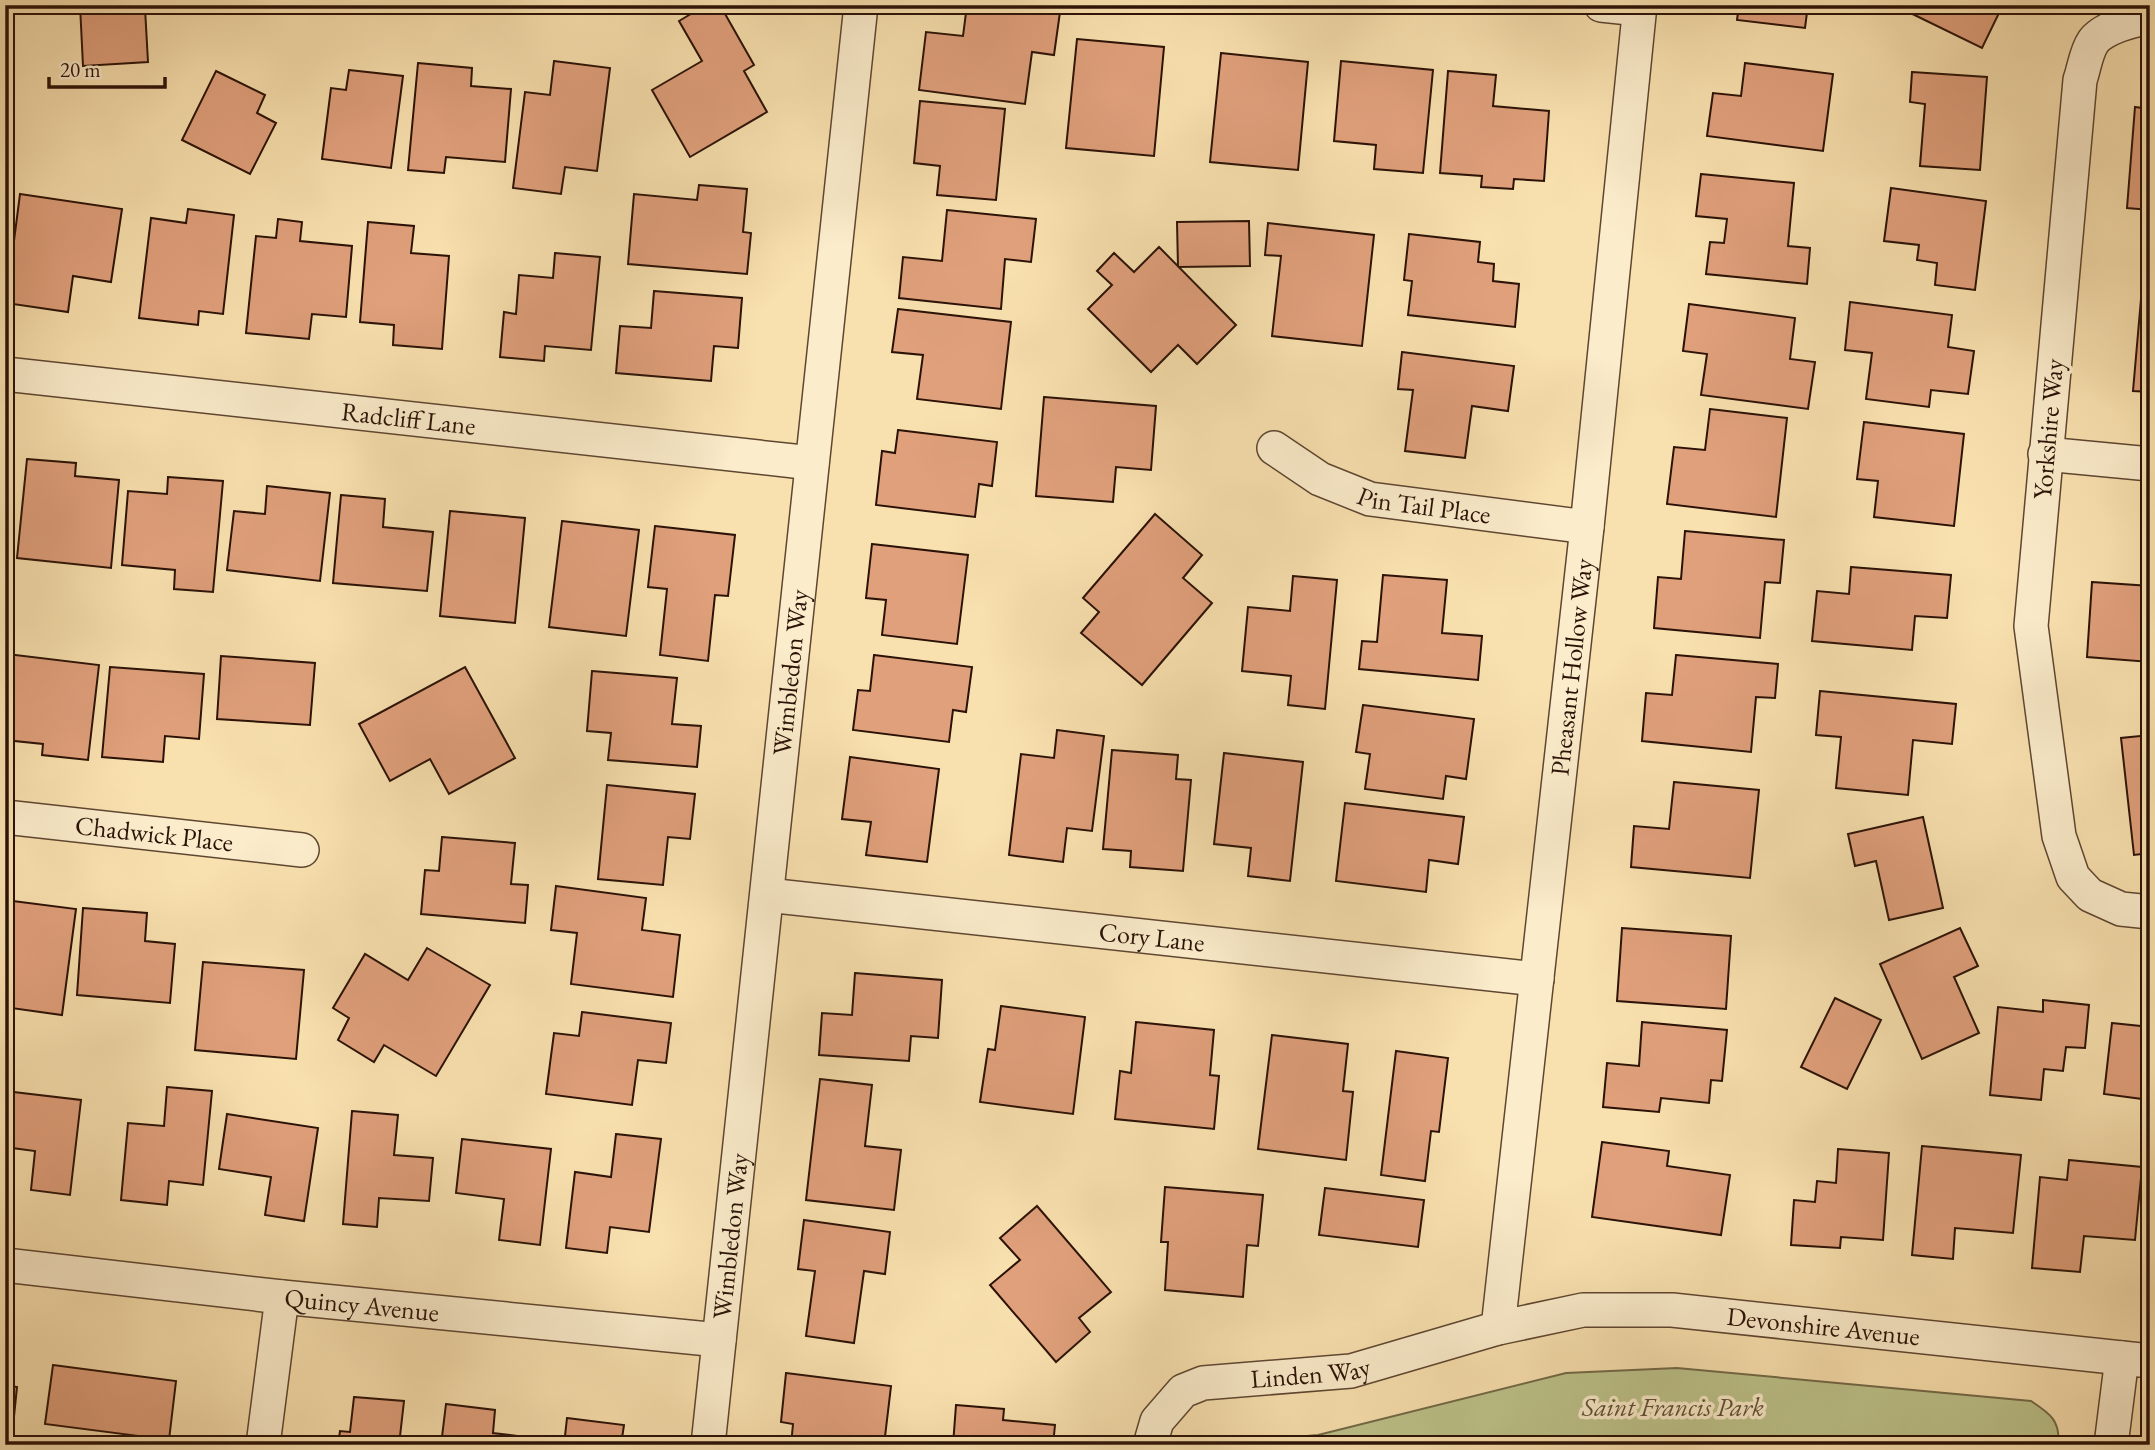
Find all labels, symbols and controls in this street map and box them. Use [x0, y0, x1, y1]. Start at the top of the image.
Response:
scale bar [49, 46, 164, 90]
text: 20 m [60, 56, 101, 83]
street label: Yorkshire Way [2025, 357, 2071, 501]
street label: Radcliff Lane [340, 394, 477, 443]
street label: Pin Tail Place [1352, 479, 1493, 531]
street label: Pheasant Hollow Way [1542, 556, 1600, 777]
street label: Wimbledon Way [764, 587, 816, 757]
street label: Chadwick Place [73, 808, 235, 859]
street label: Cory Lane [1097, 914, 1206, 960]
street label: Wimbledon Way [704, 1151, 756, 1321]
street label: Quincy Avenue [283, 1280, 441, 1329]
street label: Devonshire Avenue [1725, 1299, 1922, 1353]
street label: Linden Way [1249, 1349, 1375, 1396]
park label: Saint Francis Park [1581, 1390, 1764, 1424]

